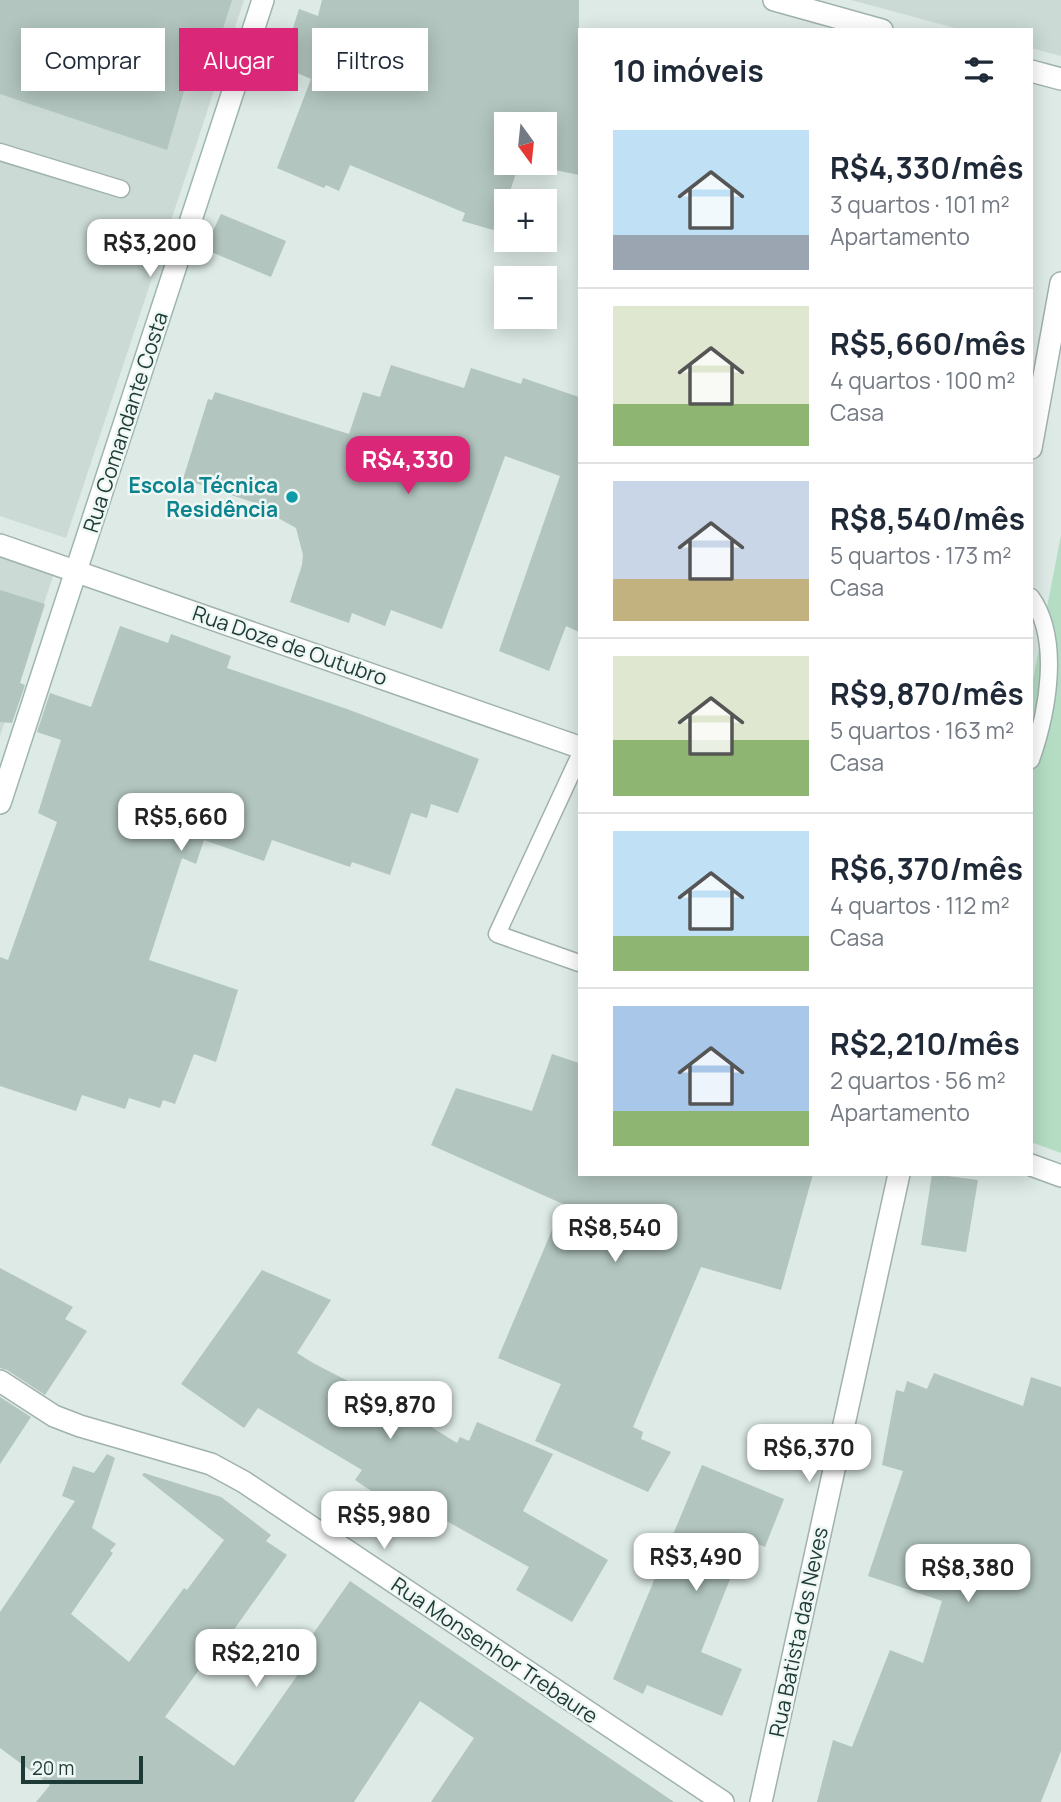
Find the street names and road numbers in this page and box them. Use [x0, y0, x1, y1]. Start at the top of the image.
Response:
street label: Rua Comandante Costa [76, 308, 174, 536]
street label: Rua Doze de Outubro [189, 599, 391, 691]
street label: Rua Batista das Neves [762, 1525, 834, 1739]
street label: Rua Monsenhor Trebaure [386, 1570, 604, 1730]

